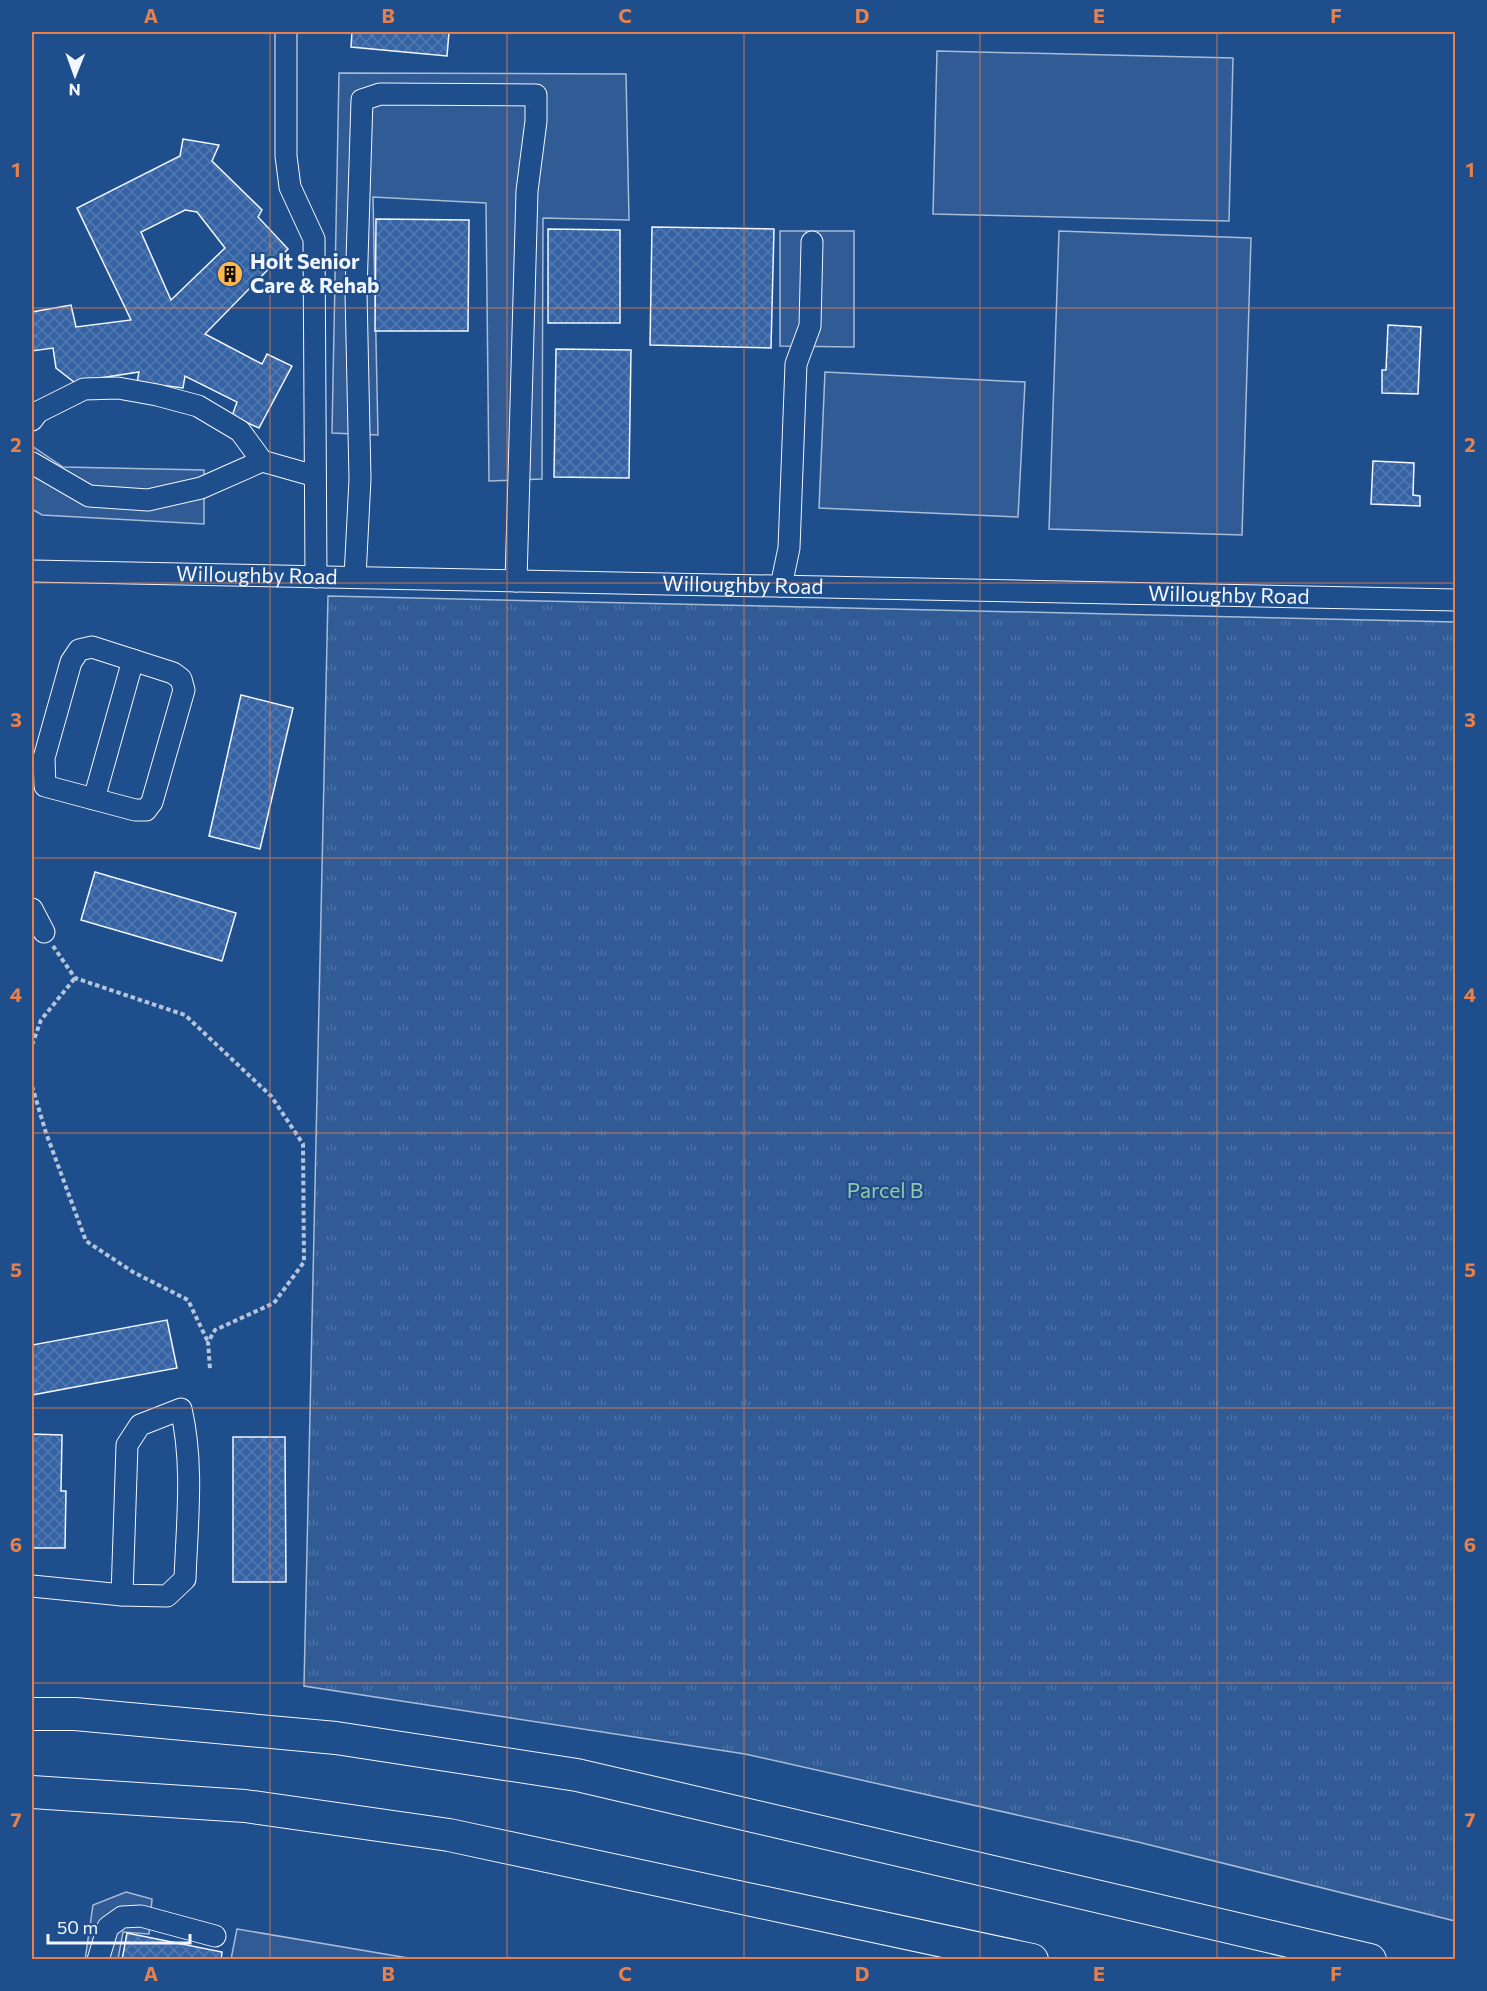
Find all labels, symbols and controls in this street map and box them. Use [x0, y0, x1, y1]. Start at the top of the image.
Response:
text: A [144, 3, 158, 27]
text: B [381, 3, 395, 27]
text: C [618, 3, 632, 27]
text: D [855, 3, 869, 27]
text: E [1093, 3, 1105, 27]
text: F [1330, 3, 1342, 27]
north arrow [45, 45, 105, 105]
text: N [69, 81, 81, 100]
text: 1 [11, 157, 21, 181]
text: 1 [1465, 157, 1475, 181]
place label: Holt Senior Care & Rehab [250, 248, 379, 297]
building icon: Holt Senior Care & Rehab [215, 259, 245, 289]
text: 2 [10, 432, 22, 456]
text: 2 [1464, 432, 1476, 456]
street label: Willoughby Road [176, 560, 338, 588]
street label: Willoughby Road [662, 570, 824, 598]
street label: Willoughby Road [1148, 580, 1310, 608]
text: 3 [10, 707, 22, 731]
text: 3 [1464, 707, 1476, 731]
text: 4 [10, 982, 22, 1006]
text: 4 [1464, 982, 1476, 1006]
park label: Parcel B [847, 1177, 923, 1202]
text: 5 [10, 1257, 22, 1281]
text: 5 [1464, 1257, 1476, 1281]
text: 6 [10, 1532, 22, 1556]
text: 6 [1464, 1532, 1476, 1556]
text: 7 [11, 1807, 22, 1831]
text: 7 [1465, 1807, 1476, 1831]
scale bar [48, 1907, 190, 1945]
text: 50 m [57, 1916, 98, 1938]
text: A [144, 1961, 158, 1985]
text: B [381, 1961, 395, 1985]
text: C [618, 1961, 632, 1985]
text: D [855, 1961, 869, 1985]
text: E [1093, 1961, 1105, 1985]
text: F [1330, 1961, 1342, 1985]

